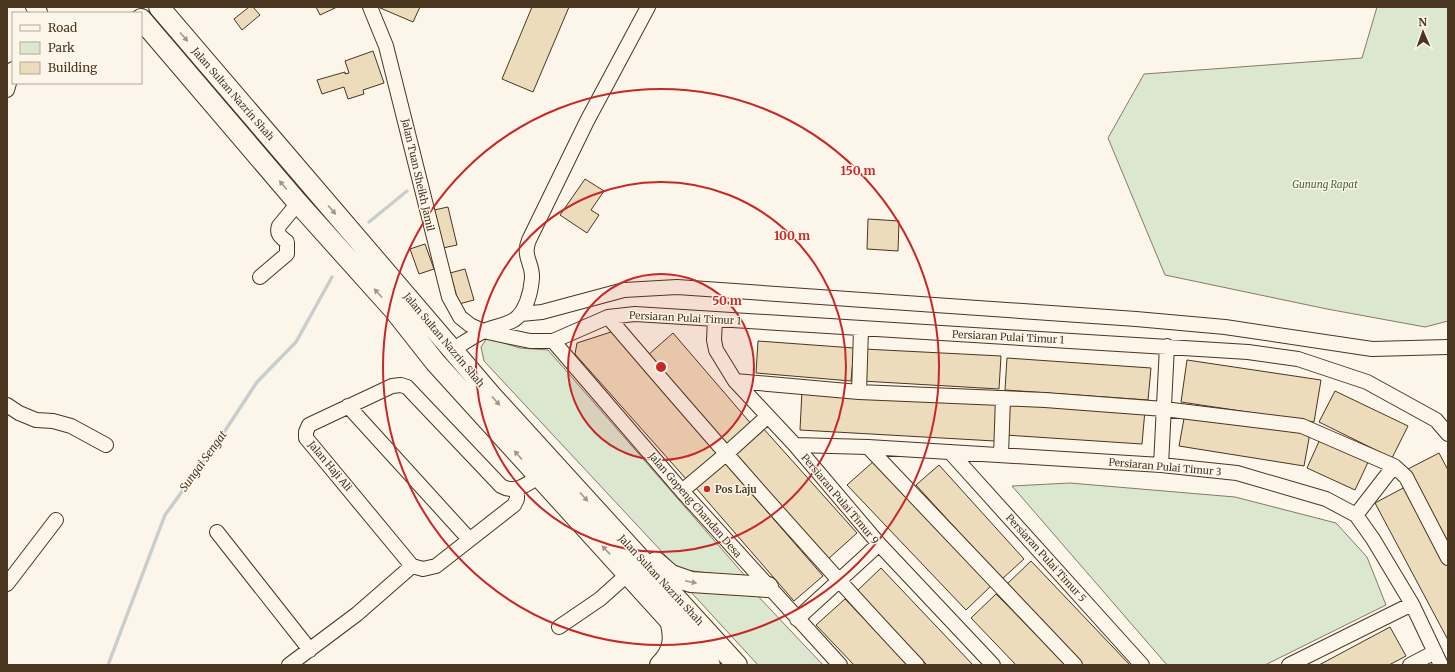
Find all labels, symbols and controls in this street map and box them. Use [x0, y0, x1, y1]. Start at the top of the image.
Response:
legend [12, 12, 142, 84]
north arrow [1403, 12, 1443, 52]
text: N [1418, 15, 1428, 29]
text: Road [48, 20, 77, 35]
one-way arrow [179, 31, 188, 42]
text: Park [48, 40, 75, 55]
street label: Jalan Sultan Nazrin Shah [188, 44, 277, 144]
text: Building [48, 60, 98, 75]
street label: Jalan Tuan Sheikh Jamil [399, 117, 437, 233]
text: 150 m [841, 163, 876, 178]
park label: Gunung Rapat [1292, 178, 1358, 191]
one-way arrow [278, 180, 287, 190]
one-way arrow [328, 204, 337, 215]
text: 100 m [774, 228, 810, 243]
one-way arrow [373, 288, 383, 298]
street label: Jalan Sultan Nazrin Shah [400, 289, 488, 390]
text: 50 m [712, 293, 742, 308]
street label: Persiaran Pulai Timur 1 [629, 309, 742, 327]
street label: Persiaran Pulai Timur 1 [952, 328, 1065, 346]
centre of rings [654, 360, 668, 374]
one-way arrow [492, 395, 501, 406]
water label: Sungai Sengat [176, 428, 230, 494]
street label: Jalan Haji Ali [305, 437, 355, 494]
street label: Jalan Gopeng Chandan Desa [645, 449, 745, 561]
one-way arrow [513, 450, 523, 460]
street label: Persiaran Pulai Timur 9 [798, 451, 882, 547]
street label: Persiaran Pulai Timur 3 [1108, 456, 1222, 478]
place label: Pos Laju [715, 483, 757, 496]
marker: Pos Laju [702, 484, 712, 494]
one-way arrow [579, 492, 588, 501]
street label: Persiaran Pulai Timur 5 [1003, 511, 1089, 605]
street label: Jalan Sultan Nazrin Shah [615, 531, 707, 628]
one-way arrow [601, 545, 611, 555]
one-way arrow [684, 579, 697, 585]

